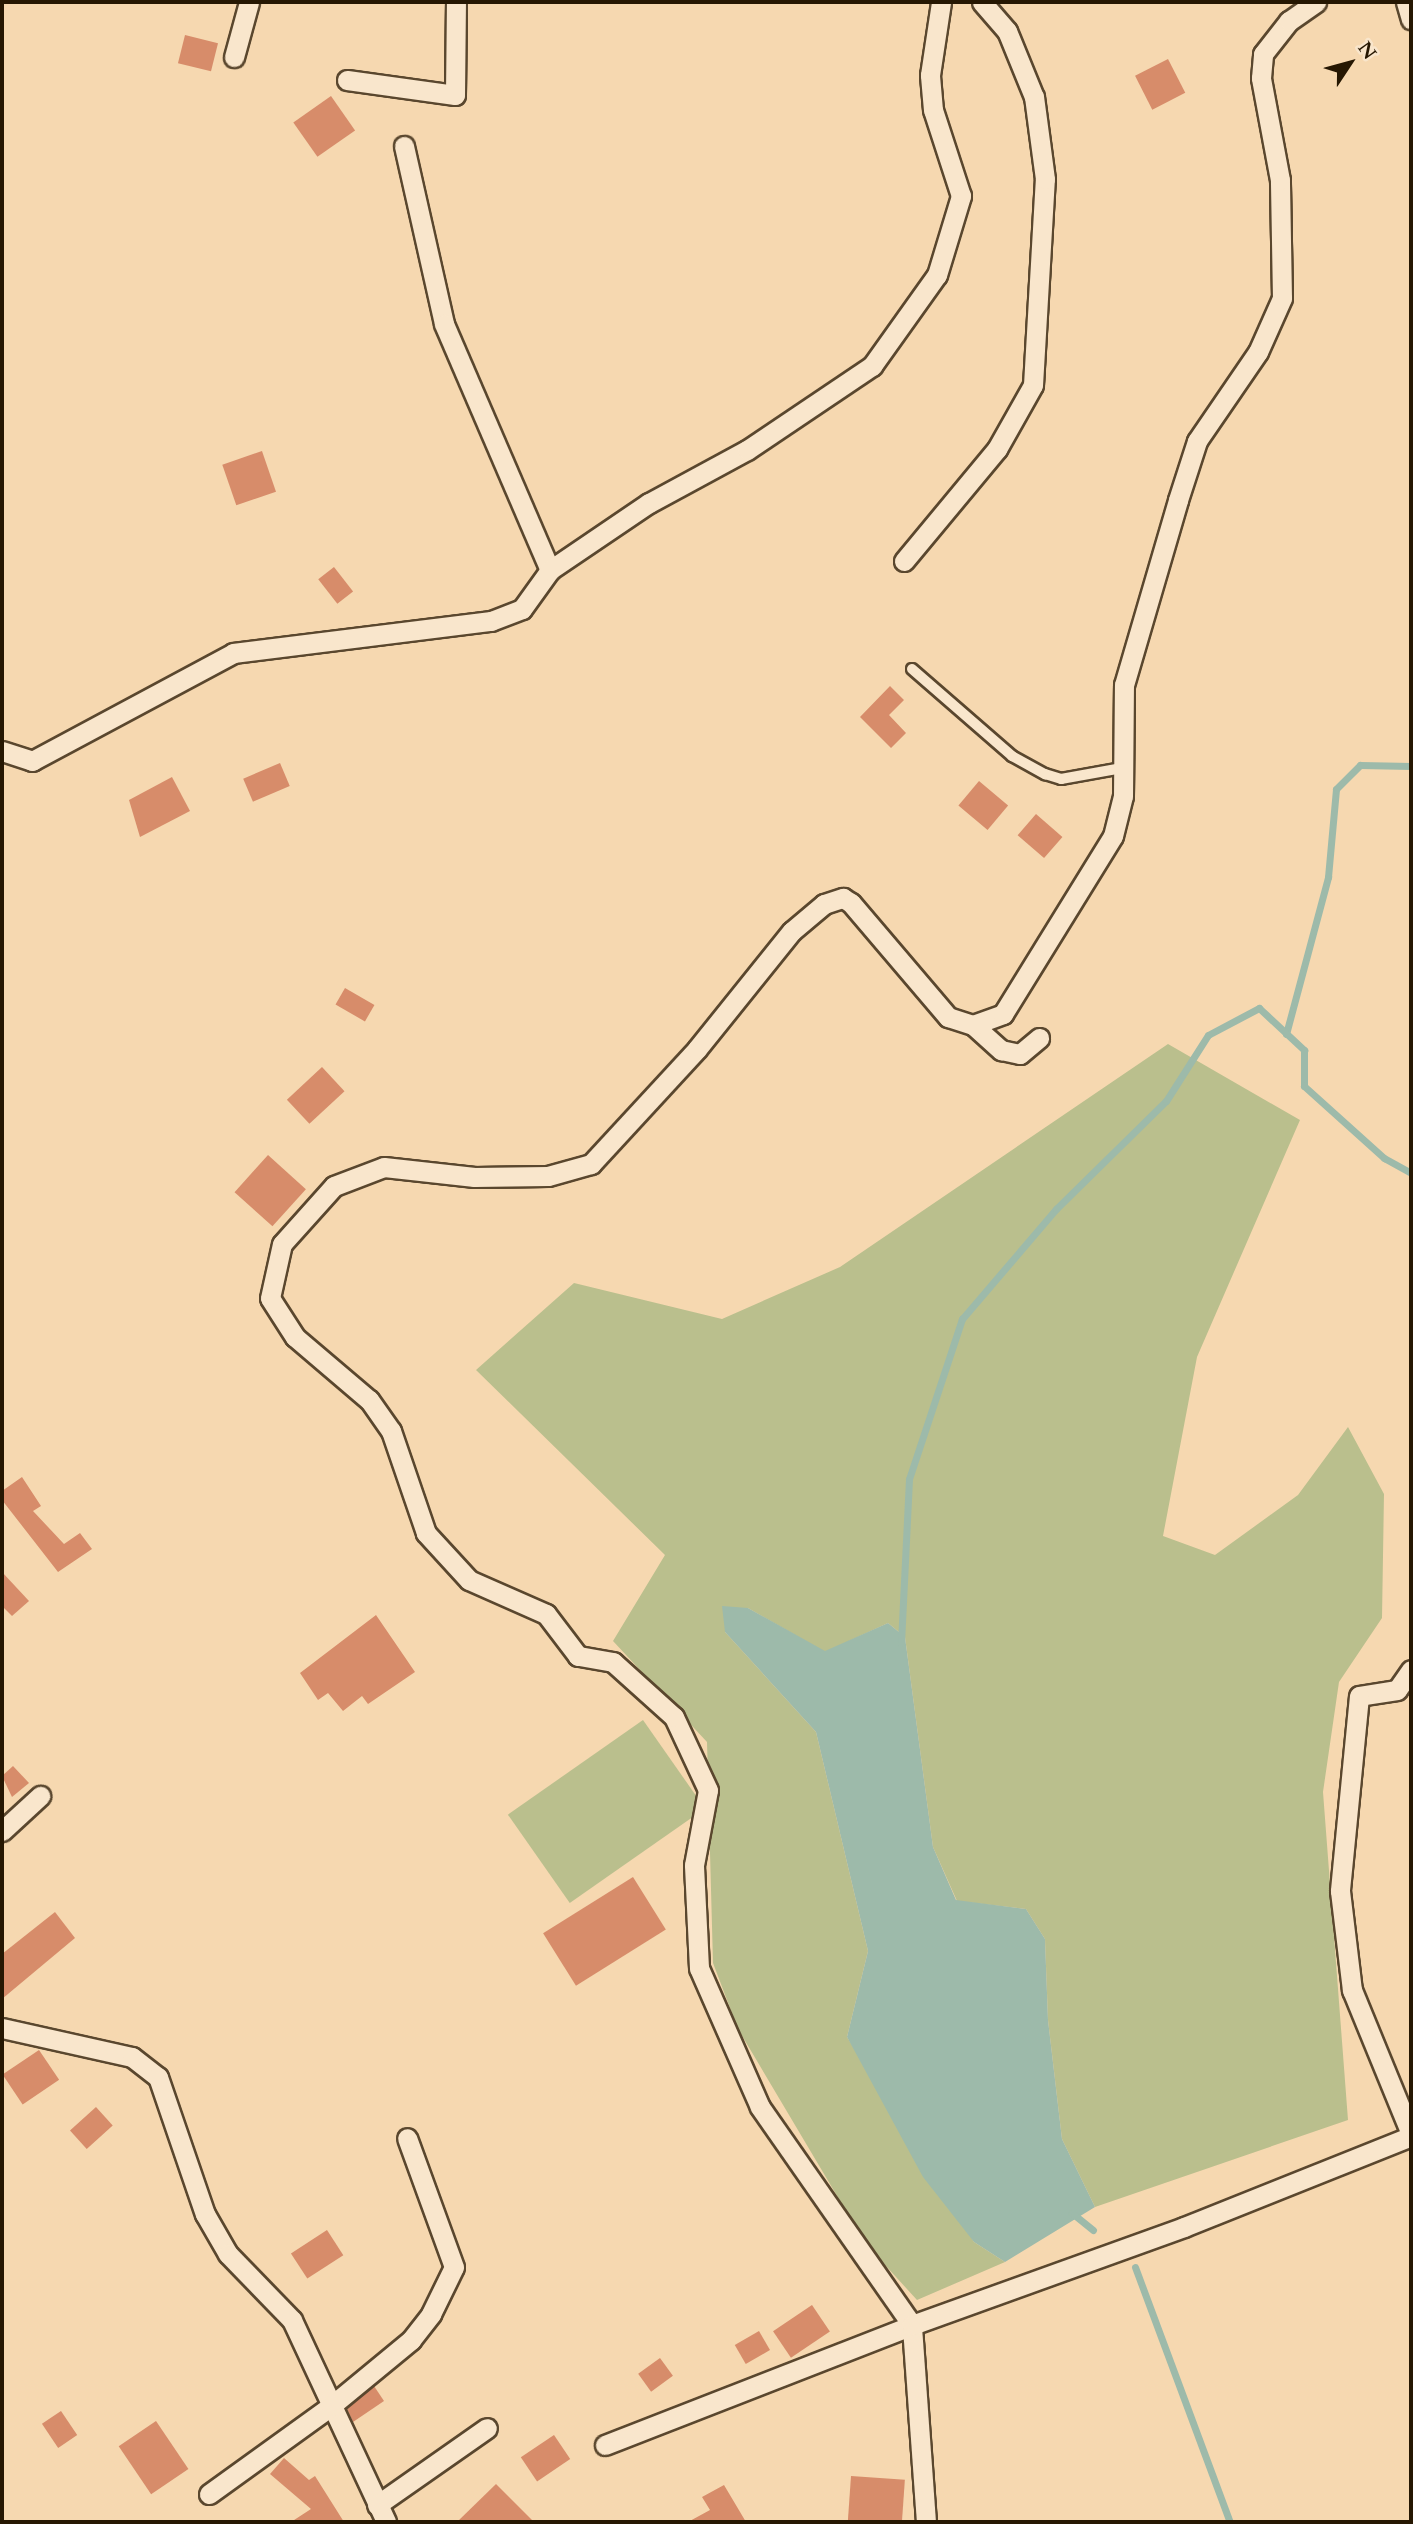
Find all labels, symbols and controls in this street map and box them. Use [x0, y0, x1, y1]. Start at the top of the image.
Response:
north arrow [1315, 28, 1385, 98]
text: N [1352, 36, 1382, 65]

